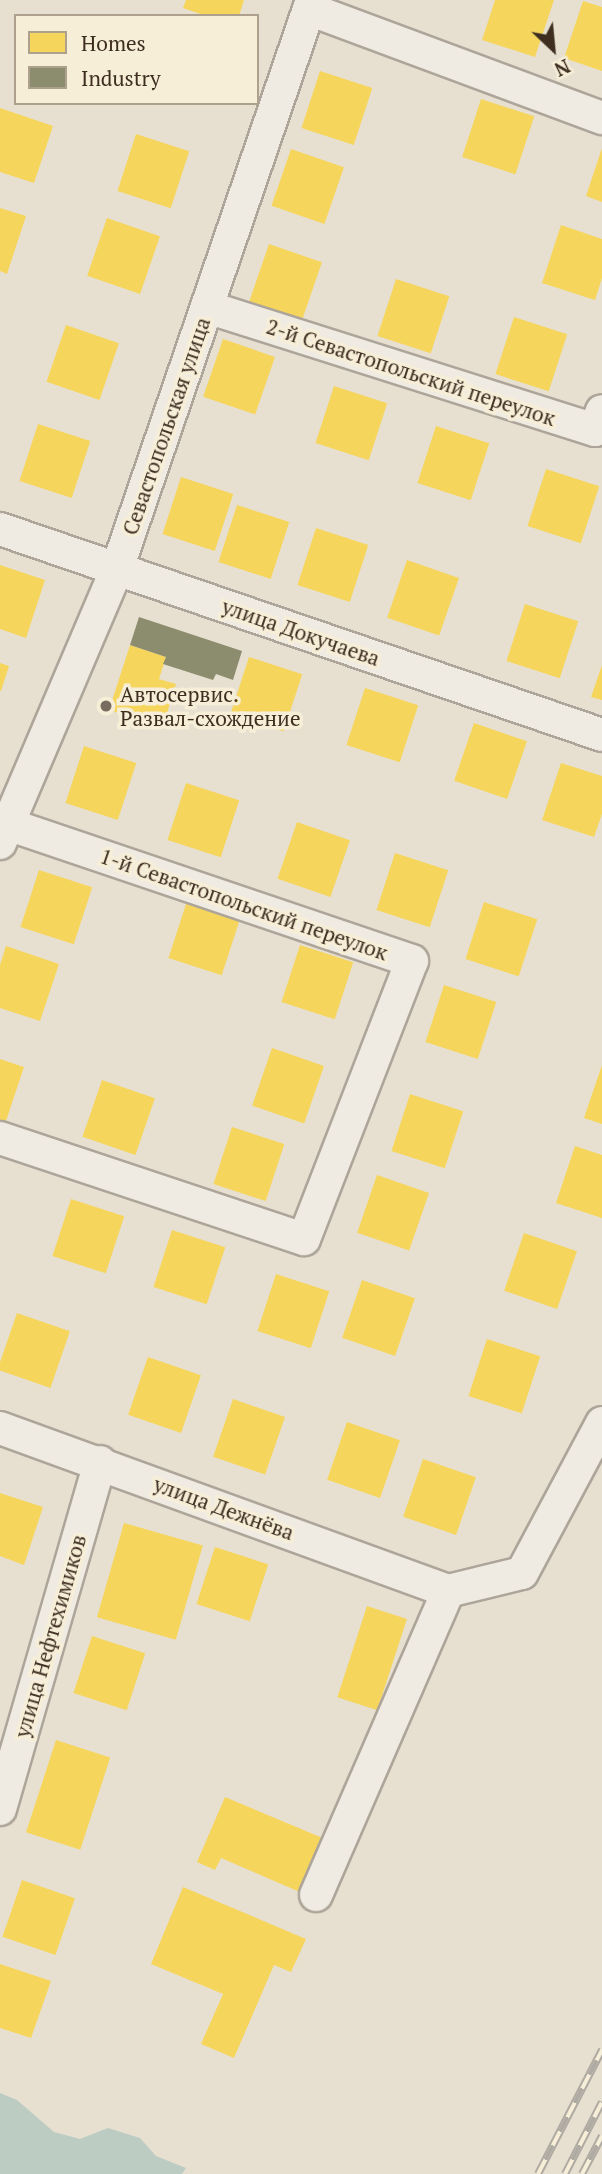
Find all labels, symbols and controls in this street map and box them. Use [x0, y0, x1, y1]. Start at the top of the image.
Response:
legend [14, 14, 259, 105]
north arrow [518, 14, 588, 84]
text: Homes [81, 29, 146, 57]
text: N [550, 54, 574, 83]
text: Industry [81, 64, 161, 92]
street label: 2-й Севастопольский переулок [263, 313, 559, 431]
street label: Севастопольская улица [117, 314, 215, 538]
street label: улица Докучаева [219, 593, 383, 671]
place label: Автосервис. Развал-схождение [120, 681, 301, 731]
marker: Автосервис. Развал-схождение [98, 698, 114, 714]
street label: 1-й Севастопольский переулок [97, 843, 391, 965]
street label: улица Дежнёва [150, 1471, 298, 1545]
street label: улица Нефтехимиков [9, 1532, 91, 1740]

